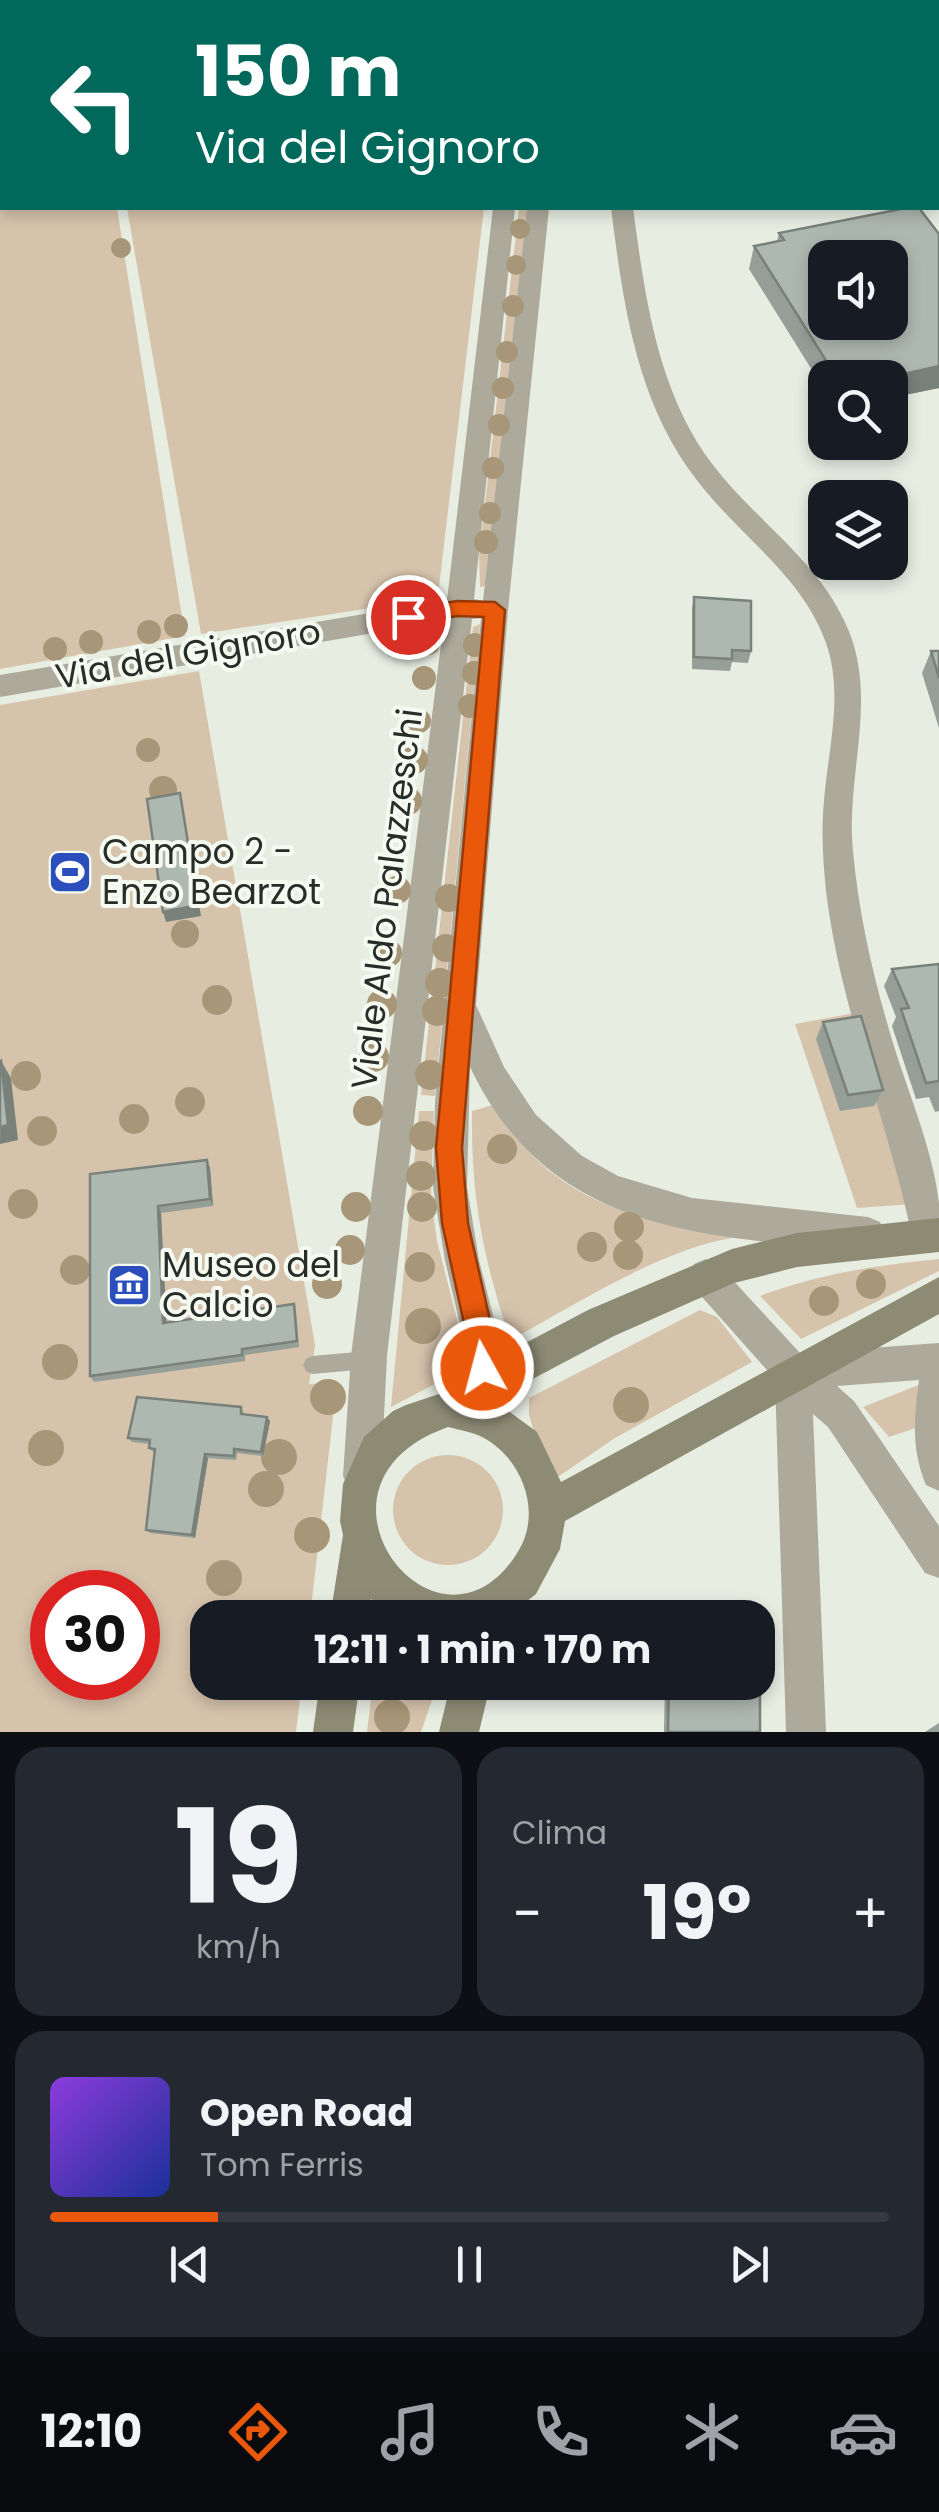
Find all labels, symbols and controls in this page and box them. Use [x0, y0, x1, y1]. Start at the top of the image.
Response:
text: 150 m [195, 22, 401, 121]
icon: left [30, 40, 160, 170]
text: Via del Gignoro [195, 116, 540, 179]
map controls [808, 240, 908, 580]
button: sound [808, 240, 908, 340]
button: search [808, 360, 908, 460]
button: layers [808, 480, 908, 580]
pin [366, 575, 451, 660]
icon: arrive [381, 590, 436, 645]
street label: Via del Gignoro [52, 606, 324, 701]
street label: Viale Aldo Palazzeschi [339, 706, 434, 1092]
place label: Campo 2 - Enzo Bearzot [102, 827, 321, 916]
sports icon: Campo 2 - Enzo Bearzot [47, 849, 93, 895]
place label: Museo del Calcio [162, 1240, 340, 1329]
museum icon: Museo del Calcio [106, 1262, 152, 1308]
position arrow [431, 1316, 535, 1420]
speed limit sign: 30 [30, 1570, 160, 1700]
text: 12:11 · 1 min · 170 m [314, 1623, 651, 1676]
text: 19 [174, 1766, 303, 1949]
text: Clima [512, 1810, 607, 1855]
text: 19° [642, 1860, 751, 1965]
text: − [512, 1875, 542, 1952]
text: + [851, 1875, 889, 1952]
text: km/h [196, 1924, 281, 1969]
text: Open Road [200, 2086, 413, 2139]
text: Tom Ferris [200, 2142, 364, 2187]
icon: previous [162, 2237, 217, 2292]
icon: pause [442, 2237, 497, 2292]
icon: next [722, 2237, 777, 2292]
icon: directions [223, 2397, 293, 2467]
icon: music [375, 2397, 445, 2467]
icon: phone [526, 2397, 596, 2467]
icon: climate [677, 2397, 747, 2467]
icon: car [828, 2397, 898, 2467]
text: 12:10 [41, 2400, 142, 2463]

